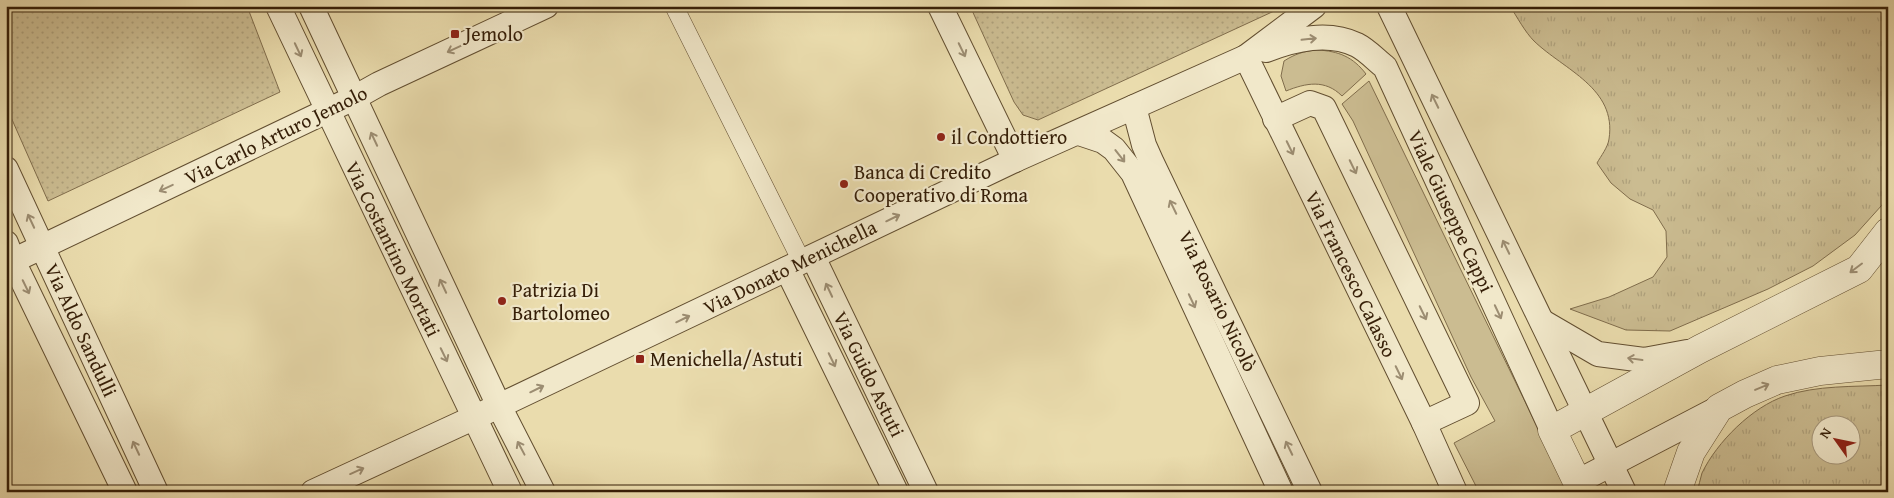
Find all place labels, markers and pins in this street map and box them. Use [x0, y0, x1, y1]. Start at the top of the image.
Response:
place label: Jemolo [462, 19, 523, 48]
marker: Jemolo [449, 28, 461, 40]
place label: il Condottiero [951, 122, 1067, 151]
marker: il Condottiero [935, 131, 947, 143]
place label: Banca di Credito Cooperativo di Roma [854, 157, 1029, 209]
marker: Banca di Credito Cooperativo di Roma [838, 178, 850, 190]
place label: Patrizia Di Bartolomeo [512, 275, 610, 327]
marker: Patrizia Di Bartolomeo [496, 295, 508, 307]
place label: Menichella/Astuti [650, 344, 803, 373]
marker: Menichella/Astuti [634, 353, 646, 365]

